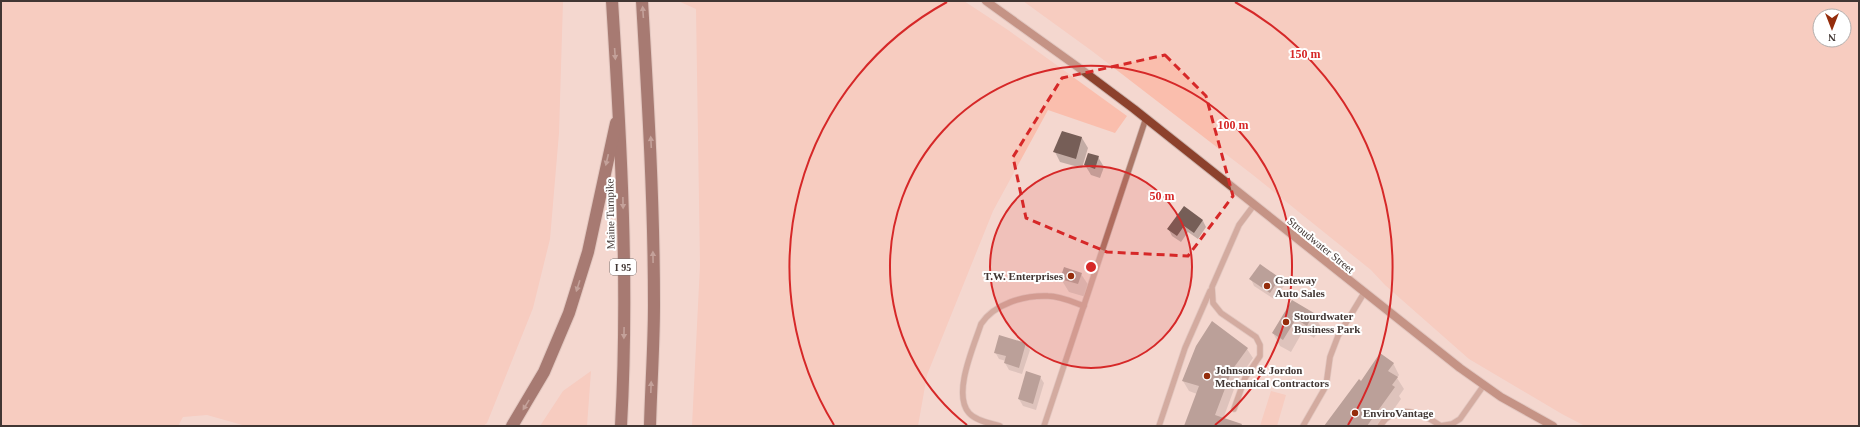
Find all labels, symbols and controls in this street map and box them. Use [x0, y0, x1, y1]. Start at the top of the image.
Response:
one-way arrow [639, 6, 646, 18]
north arrow [1812, 8, 1852, 48]
text: N [1828, 32, 1836, 44]
text: 150 m [1290, 47, 1321, 61]
one-way arrow [612, 48, 619, 60]
text: 100 m [1218, 118, 1249, 132]
one-way arrow [647, 136, 654, 148]
one-way arrow [604, 153, 610, 166]
street label: Maine Turnpike [603, 178, 617, 249]
text: 50 m [1150, 189, 1175, 203]
one-way arrow [619, 197, 626, 209]
street label: Stroudwater Street [1285, 214, 1357, 276]
one-way arrow [650, 250, 656, 263]
road number: I 95 [610, 259, 636, 275]
centre of rings [1084, 260, 1098, 274]
place label: T.W. Enterprises [984, 270, 1064, 282]
marker: T.W. Enterprises [1066, 271, 1076, 281]
place label: Gateway Auto Sales [1275, 274, 1326, 299]
one-way arrow [575, 281, 581, 293]
marker: Gateway Auto Sales [1262, 281, 1272, 291]
place label: Stourdwater Business Park [1294, 310, 1361, 335]
marker: Stourdwater Business Park [1281, 317, 1291, 327]
one-way arrow [621, 327, 627, 340]
place label: Johnson & Jordon Mechanical Contractors [1215, 364, 1330, 389]
marker: Johnson & Jordon Mechanical Contractors [1202, 371, 1212, 381]
one-way arrow [648, 380, 654, 393]
one-way arrow [522, 400, 530, 410]
place label: EnviroVantage [1363, 407, 1433, 419]
marker: EnviroVantage [1350, 408, 1360, 418]

